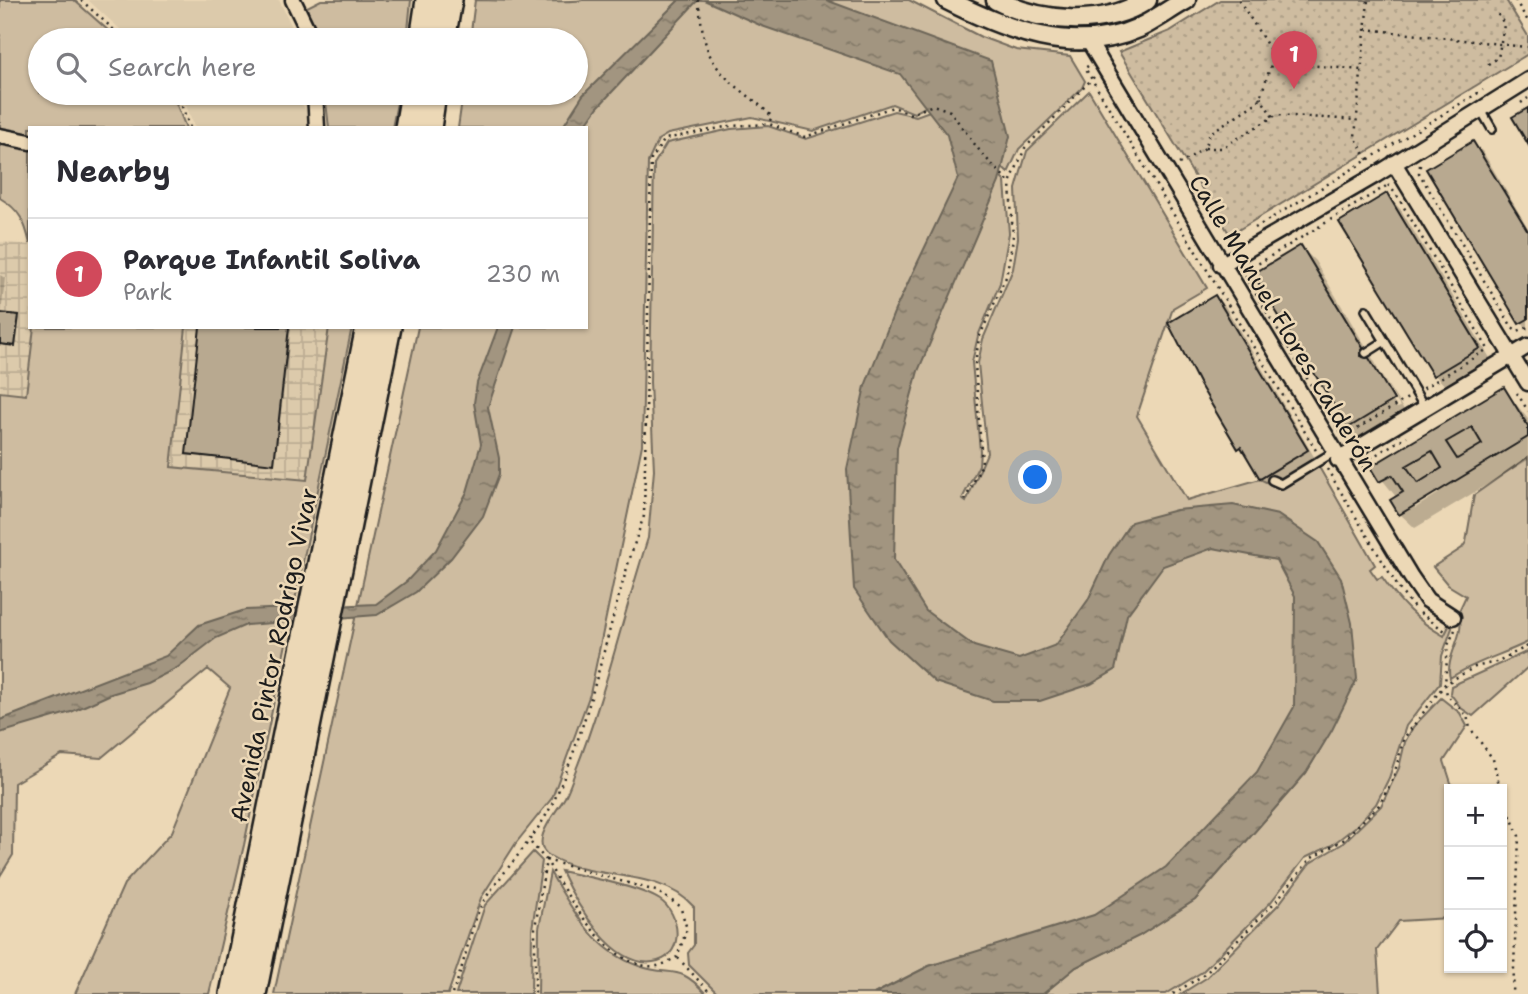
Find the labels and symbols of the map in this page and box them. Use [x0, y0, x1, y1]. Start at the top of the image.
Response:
pin: 1 [1271, 31, 1317, 89]
street label: Calle Manuel Flores Calderón [1181, 169, 1385, 477]
your location [1018, 460, 1052, 494]
street label: Avenida Pintor Rodrigo Vivar [223, 485, 325, 825]

